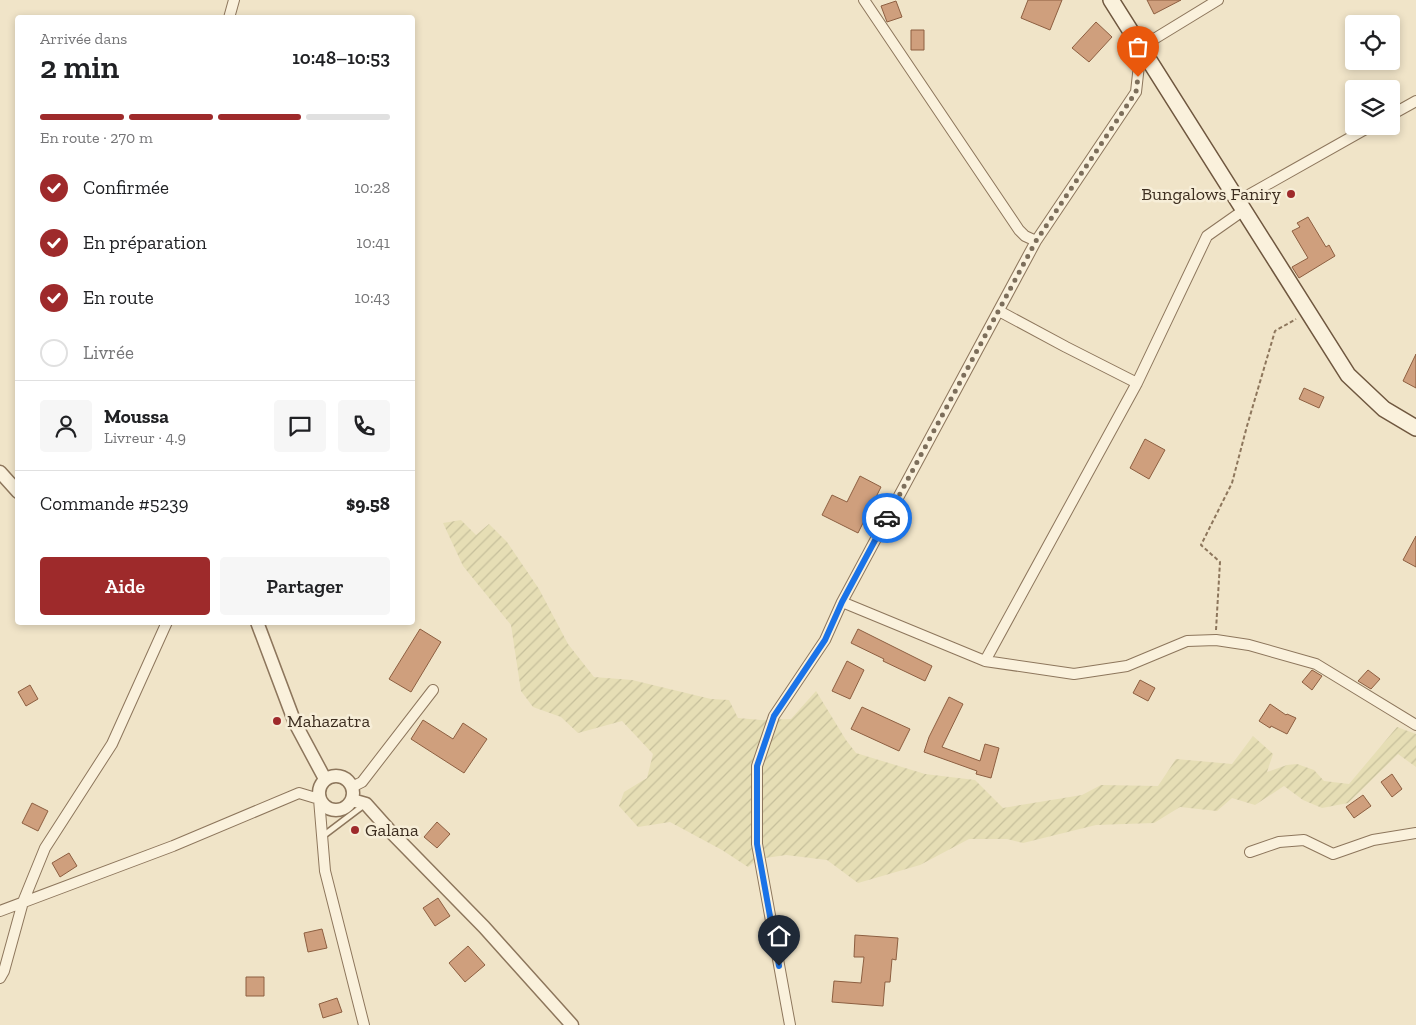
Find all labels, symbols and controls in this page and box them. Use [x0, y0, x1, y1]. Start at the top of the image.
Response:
map controls [1345, 15, 1400, 135]
button: locate [1345, 15, 1400, 70]
pin [1117, 26, 1159, 77]
text: Arrivée dans [40, 29, 127, 48]
icon: bag [1124, 33, 1152, 61]
text: 10:48–10:53 [292, 46, 390, 69]
text: 2 min [40, 48, 119, 86]
button: layers [1345, 80, 1400, 135]
text: En route · 270 m [40, 128, 153, 147]
icon: check [40, 174, 68, 202]
text: Confirmée [83, 176, 169, 199]
text: 10:28 [354, 178, 390, 197]
place label: Bungalows Faniry [1141, 183, 1282, 205]
marker: Bungalows Faniry [1285, 188, 1297, 200]
icon: check [40, 229, 68, 257]
text: En préparation [83, 231, 207, 254]
text: 10:41 [356, 233, 390, 252]
icon: check [40, 284, 68, 312]
text: En route [83, 286, 154, 309]
text: 10:43 [355, 288, 390, 307]
text: Livrée [83, 341, 134, 364]
button: person [40, 400, 92, 452]
button: chat [274, 400, 326, 452]
button: phone [338, 400, 390, 452]
text: Moussa [104, 405, 169, 428]
text: Livreur · 4.9 [104, 428, 186, 447]
text: Commande #5239 [40, 492, 189, 515]
text: $9.58 [346, 492, 390, 515]
courier [862, 493, 912, 543]
icon: car [873, 504, 901, 532]
button: Aide [40, 557, 210, 615]
button: Partager [220, 557, 390, 615]
place label: Mahazatra [287, 710, 370, 732]
marker: Mahazatra [271, 715, 283, 727]
place label: Galana [365, 819, 419, 841]
marker: Galana [349, 824, 361, 836]
pin [758, 915, 800, 966]
icon: home [765, 922, 793, 950]

